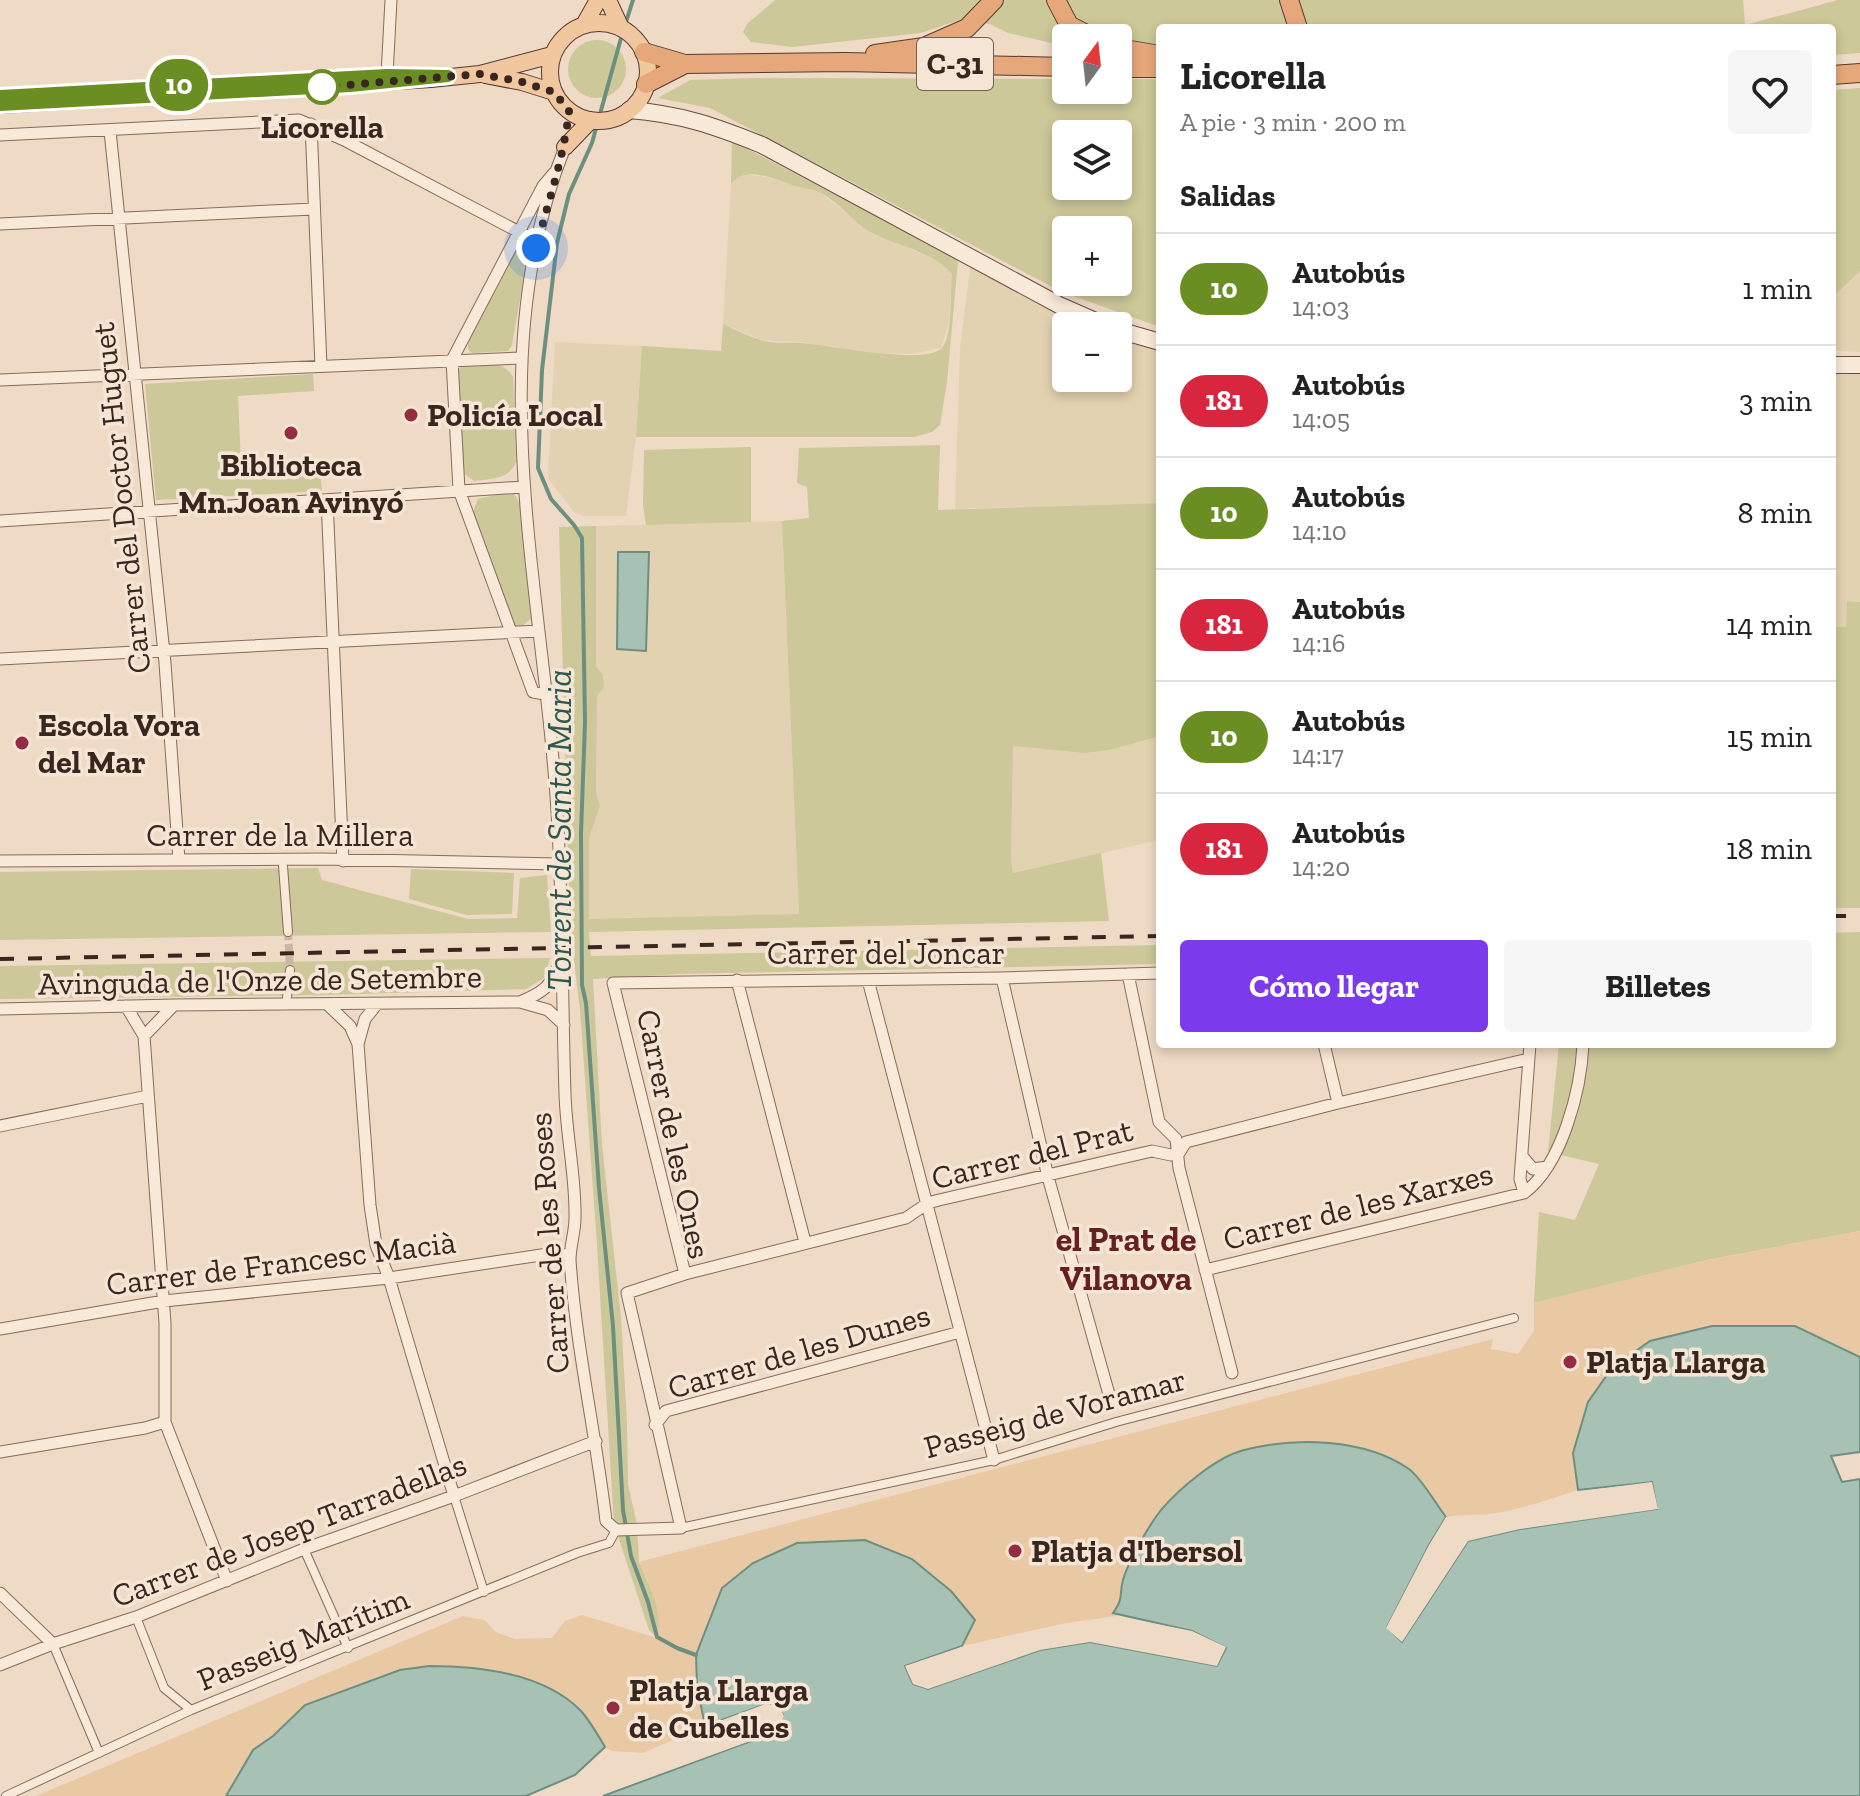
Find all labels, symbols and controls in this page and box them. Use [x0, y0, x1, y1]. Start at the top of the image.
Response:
north arrow [1052, 24, 1132, 104]
map controls [1052, 24, 1132, 392]
road number: C-31 [917, 38, 993, 90]
button: heart [1728, 50, 1812, 134]
text: Licorella [1180, 53, 1326, 99]
line badge: 10 [143, 59, 215, 111]
text: 10 [165, 68, 193, 101]
marker: Licorella [305, 70, 339, 104]
text: A pie · 3 min · 200 m [1180, 106, 1406, 138]
place label: Licorella [260, 108, 384, 146]
button: layers [1052, 120, 1132, 200]
text: Salidas [1180, 178, 1275, 214]
button: + [1052, 216, 1132, 296]
your location [516, 228, 556, 268]
text: Autobús [1292, 255, 1405, 291]
text: 1 min [1742, 271, 1812, 307]
text: 10 [1210, 272, 1238, 305]
text: 14:03 [1292, 291, 1350, 323]
button: − [1052, 312, 1132, 392]
street label: Carrer del Doctor Huguet [84, 320, 158, 675]
text: Autobús [1292, 367, 1405, 403]
text: 3 min [1739, 383, 1812, 419]
text: 181 [1205, 384, 1243, 417]
place label: Policía Local [427, 396, 603, 434]
text: 14:05 [1292, 403, 1350, 435]
marker: Policía Local [402, 406, 420, 424]
marker: Biblioteca Mn.Joan Avinyó [282, 424, 300, 442]
place label: Biblioteca Mn.Joan Avinyó [179, 446, 404, 521]
text: Autobús [1292, 479, 1405, 515]
text: 8 min [1738, 495, 1812, 531]
text: 10 [1210, 496, 1238, 529]
text: 14:10 [1292, 515, 1347, 547]
text: Autobús [1292, 591, 1405, 627]
text: 14 min [1726, 607, 1812, 643]
text: 181 [1205, 608, 1243, 641]
text: 14:16 [1292, 627, 1346, 659]
water label: Torrent de Santa Maria [539, 669, 580, 991]
text: Autobús [1292, 703, 1405, 739]
place label: Escola Vora del Mar [38, 706, 200, 781]
text: 15 min [1727, 719, 1812, 755]
text: 10 [1210, 720, 1238, 753]
marker: Escola Vora del Mar [13, 734, 31, 752]
text: 14:17 [1292, 739, 1344, 771]
text: Autobús [1292, 815, 1405, 851]
street label: Carrer de la Millera [146, 816, 414, 854]
text: 18 min [1726, 831, 1812, 867]
text: 181 [1205, 832, 1243, 865]
text: 14:20 [1292, 851, 1350, 883]
street label: Carrer del Joncar [767, 934, 1005, 972]
button: Cómo llegar [1180, 940, 1488, 1032]
button: Billetes [1504, 940, 1812, 1032]
street label: Avinguda de l'Onze de Setembre [38, 957, 482, 1003]
street label: Carrer de les Ones [629, 1006, 719, 1262]
street label: Carrer de les Roses [521, 1111, 577, 1375]
street label: Carrer del Prat [928, 1111, 1137, 1197]
street label: Carrer de les Xarxes [1219, 1154, 1497, 1258]
district label: el Prat de Vilanova [1056, 1219, 1196, 1299]
street label: Carrer de Francesc Macià [104, 1223, 458, 1303]
street label: Carrer de les Dunes [664, 1295, 934, 1407]
place label: Platja Llarga [1586, 1343, 1766, 1381]
marker: Platja Llarga [1561, 1353, 1579, 1371]
street label: Passeig de Voramar [920, 1360, 1190, 1466]
street label: Carrer de Josep Tarradellas [106, 1445, 472, 1615]
place label: Platja d'Ibersol [1031, 1532, 1243, 1570]
marker: Platja d'Ibersol [1006, 1542, 1024, 1560]
street label: Passeig Marítim [192, 1579, 415, 1699]
place label: Platja Llarga de Cubelles [629, 1671, 809, 1746]
marker: Platja Llarga de Cubelles [604, 1699, 622, 1717]

